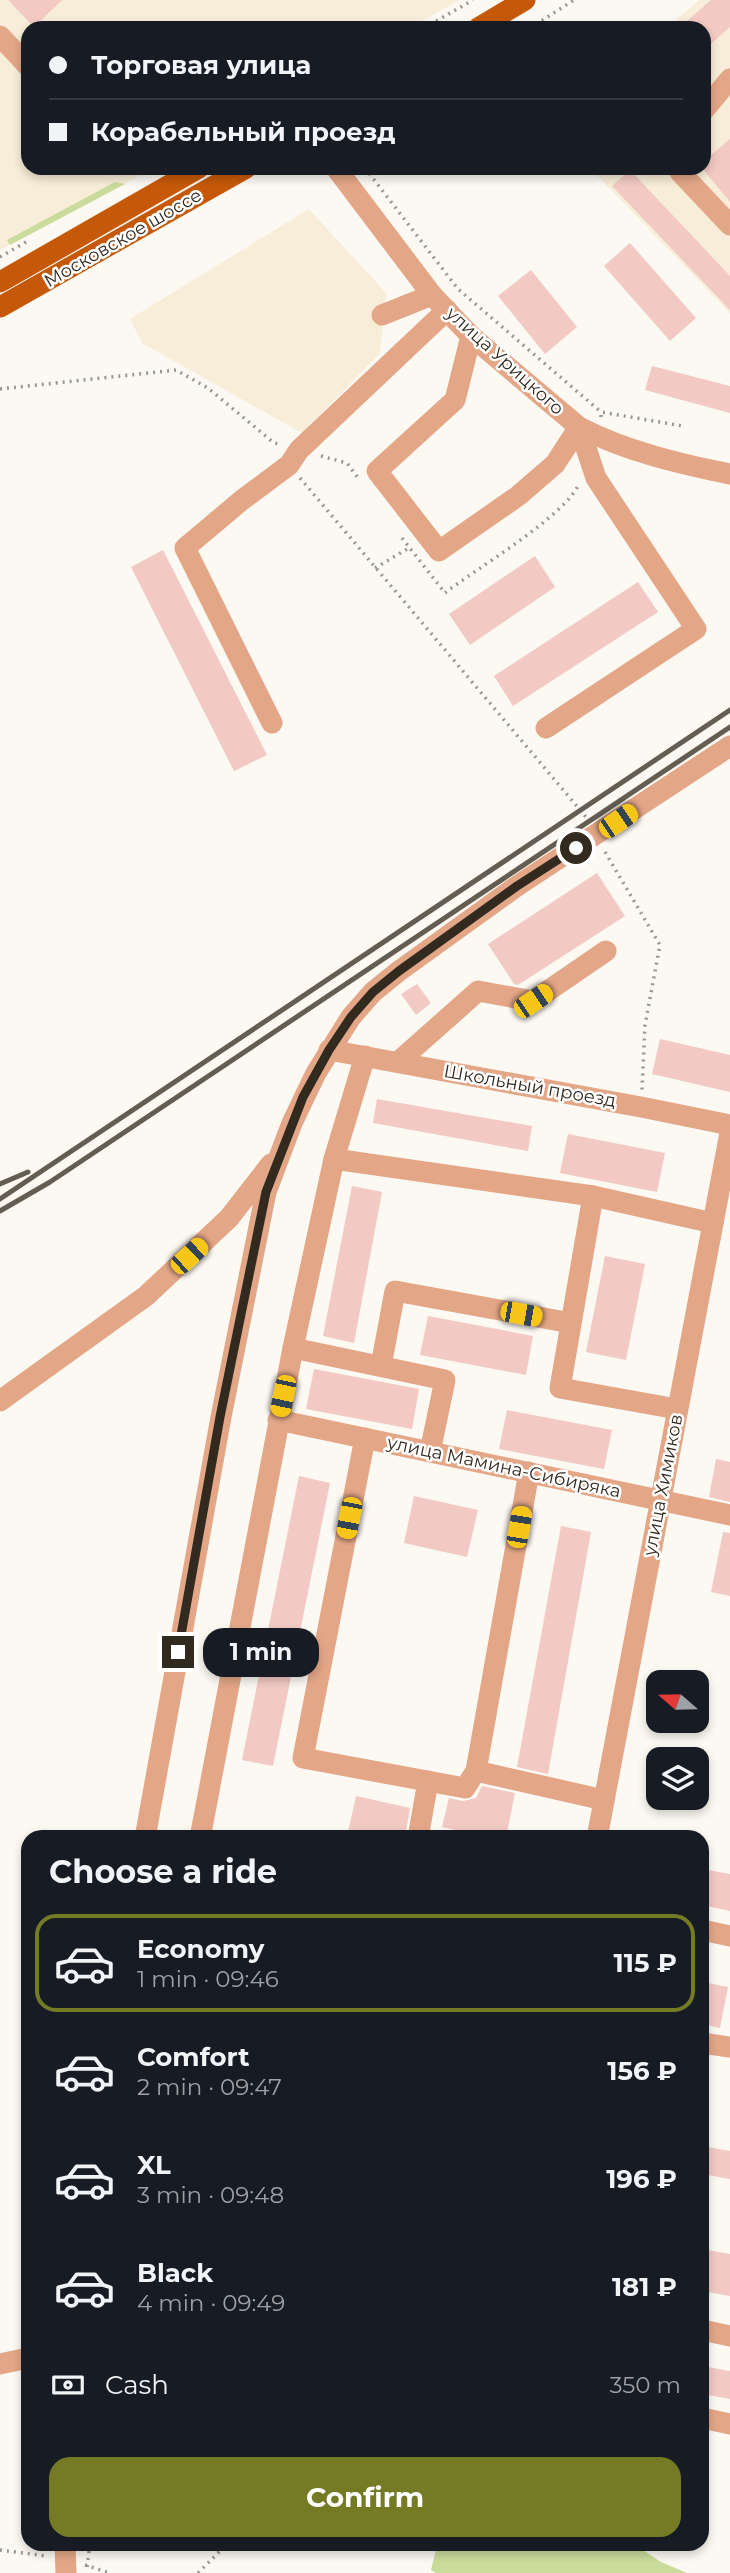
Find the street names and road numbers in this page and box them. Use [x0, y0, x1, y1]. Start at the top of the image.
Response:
street label: Московское шоссе [40, 184, 206, 292]
street label: улица Урицкого [441, 302, 568, 420]
street label: Школьный проезд [442, 1060, 618, 1112]
street label: улица Химиков [638, 1412, 688, 1559]
street label: улица Мамина-Сибиряка [384, 1431, 623, 1503]

